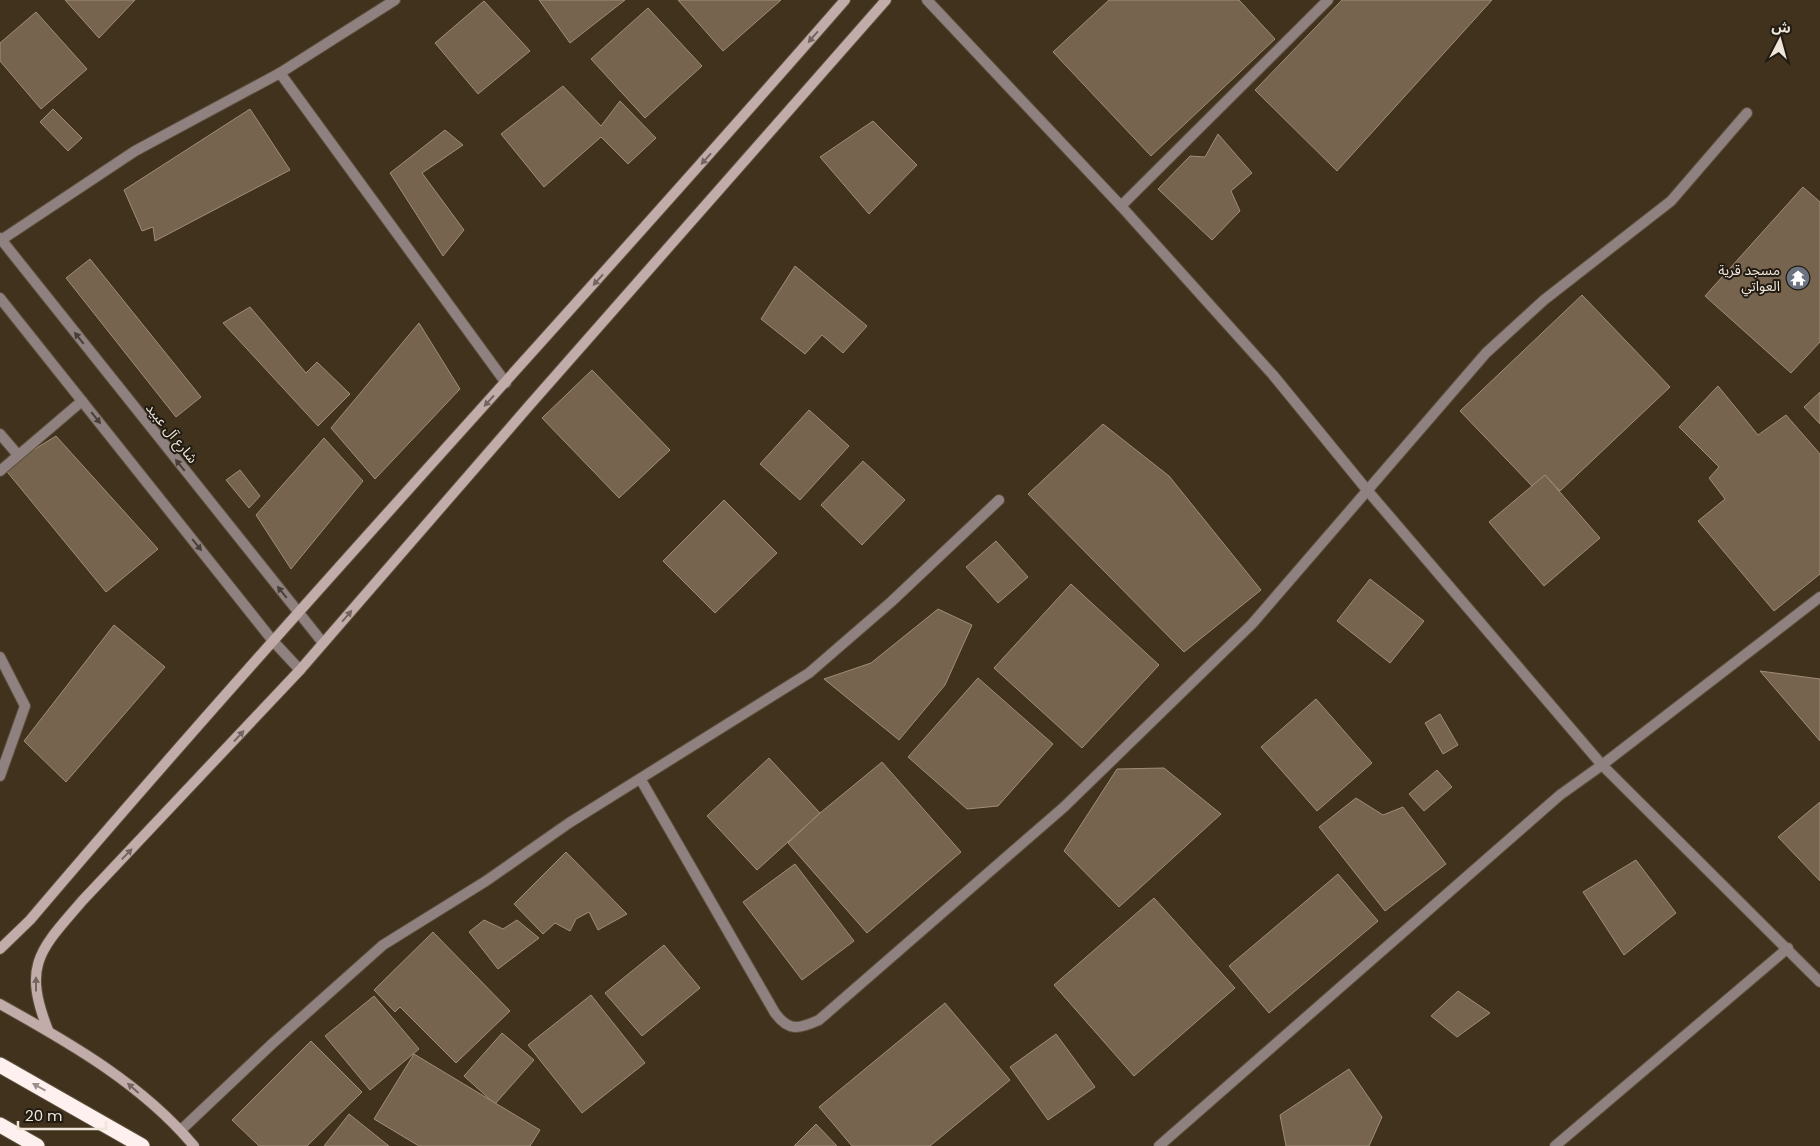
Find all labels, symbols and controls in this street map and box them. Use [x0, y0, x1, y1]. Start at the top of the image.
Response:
north arrow [1755, 15, 1805, 65]
text: ش [1771, 16, 1792, 38]
one-way arrow [807, 30, 819, 42]
one-way arrow [700, 153, 712, 165]
place label: مسجد قرية العواتي [1718, 260, 1780, 297]
temple icon: مسجد قرية العواتي [1785, 265, 1811, 291]
one-way arrow [592, 274, 603, 287]
one-way arrow [74, 332, 85, 345]
one-way arrow [483, 395, 495, 407]
street label: شارع آل عبيد [141, 399, 203, 468]
one-way arrow [90, 411, 101, 424]
one-way arrow [175, 459, 186, 472]
one-way arrow [192, 538, 202, 552]
one-way arrow [276, 586, 287, 599]
one-way arrow [342, 609, 353, 622]
one-way arrow [233, 731, 245, 743]
one-way arrow [121, 849, 133, 861]
one-way arrow [32, 975, 40, 991]
one-way arrow [32, 1083, 46, 1091]
one-way arrow [127, 1083, 140, 1094]
scale bar [18, 1098, 105, 1130]
text: 20 m [25, 1105, 63, 1126]

